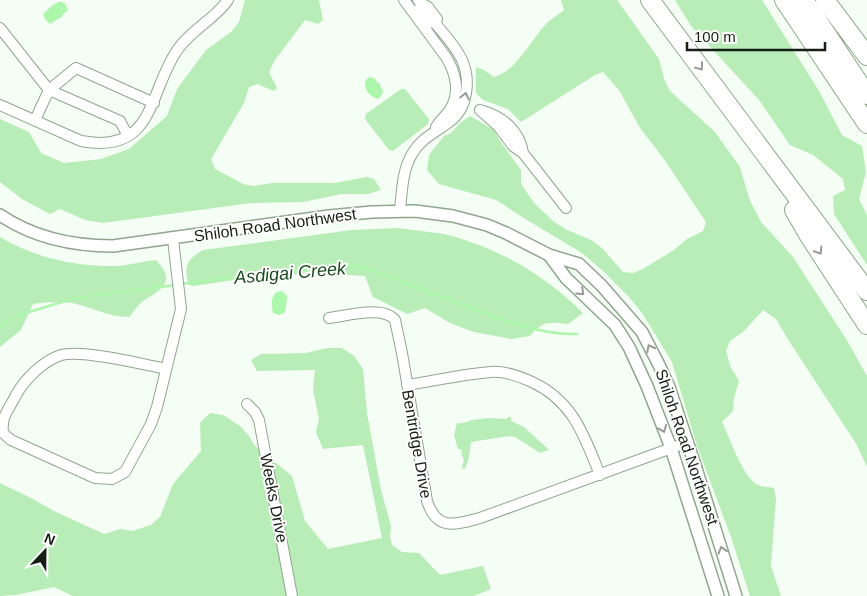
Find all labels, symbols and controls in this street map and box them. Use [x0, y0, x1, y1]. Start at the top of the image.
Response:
scale bar [687, 20, 824, 52]
text: 100 m [694, 28, 736, 45]
one-way arrow [694, 61, 703, 71]
one-way arrow [459, 92, 469, 101]
street label: Shiloh Road Northwest [193, 205, 358, 245]
one-way arrow [813, 246, 822, 255]
water label: Asdigai Creek [232, 258, 348, 288]
one-way arrow [575, 286, 584, 295]
one-way arrow [646, 345, 656, 354]
street label: Shiloh Road Northwest [652, 367, 722, 528]
street label: Bentridge Drive [399, 388, 435, 500]
one-way arrow [657, 424, 668, 433]
street label: Weeks Drive [257, 452, 291, 544]
north arrow [20, 526, 70, 576]
text: N [42, 530, 58, 548]
one-way arrow [717, 546, 727, 555]

